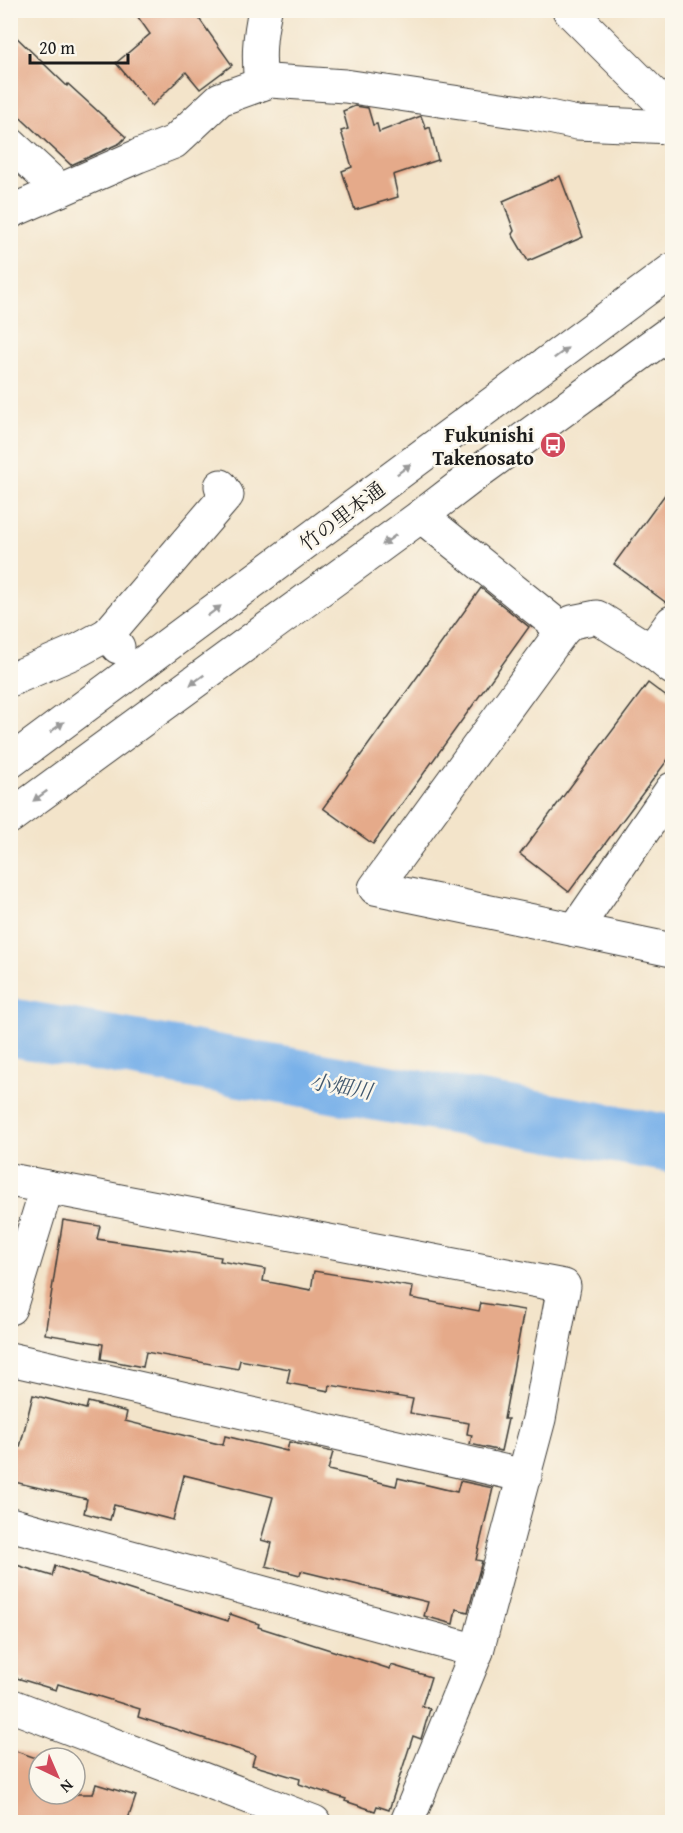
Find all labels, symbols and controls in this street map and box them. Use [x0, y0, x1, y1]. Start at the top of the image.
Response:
scale bar [30, 27, 128, 65]
text: 20 m [39, 34, 75, 61]
one-way arrow [553, 347, 569, 359]
place label: Fukunishi Takenosato [432, 420, 534, 472]
bus stop icon: Fukunishi Takenosato [538, 430, 568, 460]
one-way arrow [397, 464, 412, 476]
street label: 竹の里本通 [293, 474, 391, 558]
one-way arrow [381, 534, 397, 546]
one-way arrow [206, 604, 222, 617]
one-way arrow [190, 674, 205, 686]
one-way arrow [49, 721, 65, 733]
one-way arrow [33, 789, 48, 801]
water label: 小畑川 [307, 1065, 377, 1107]
north arrow [27, 1746, 87, 1806]
text: N [55, 1774, 80, 1799]

